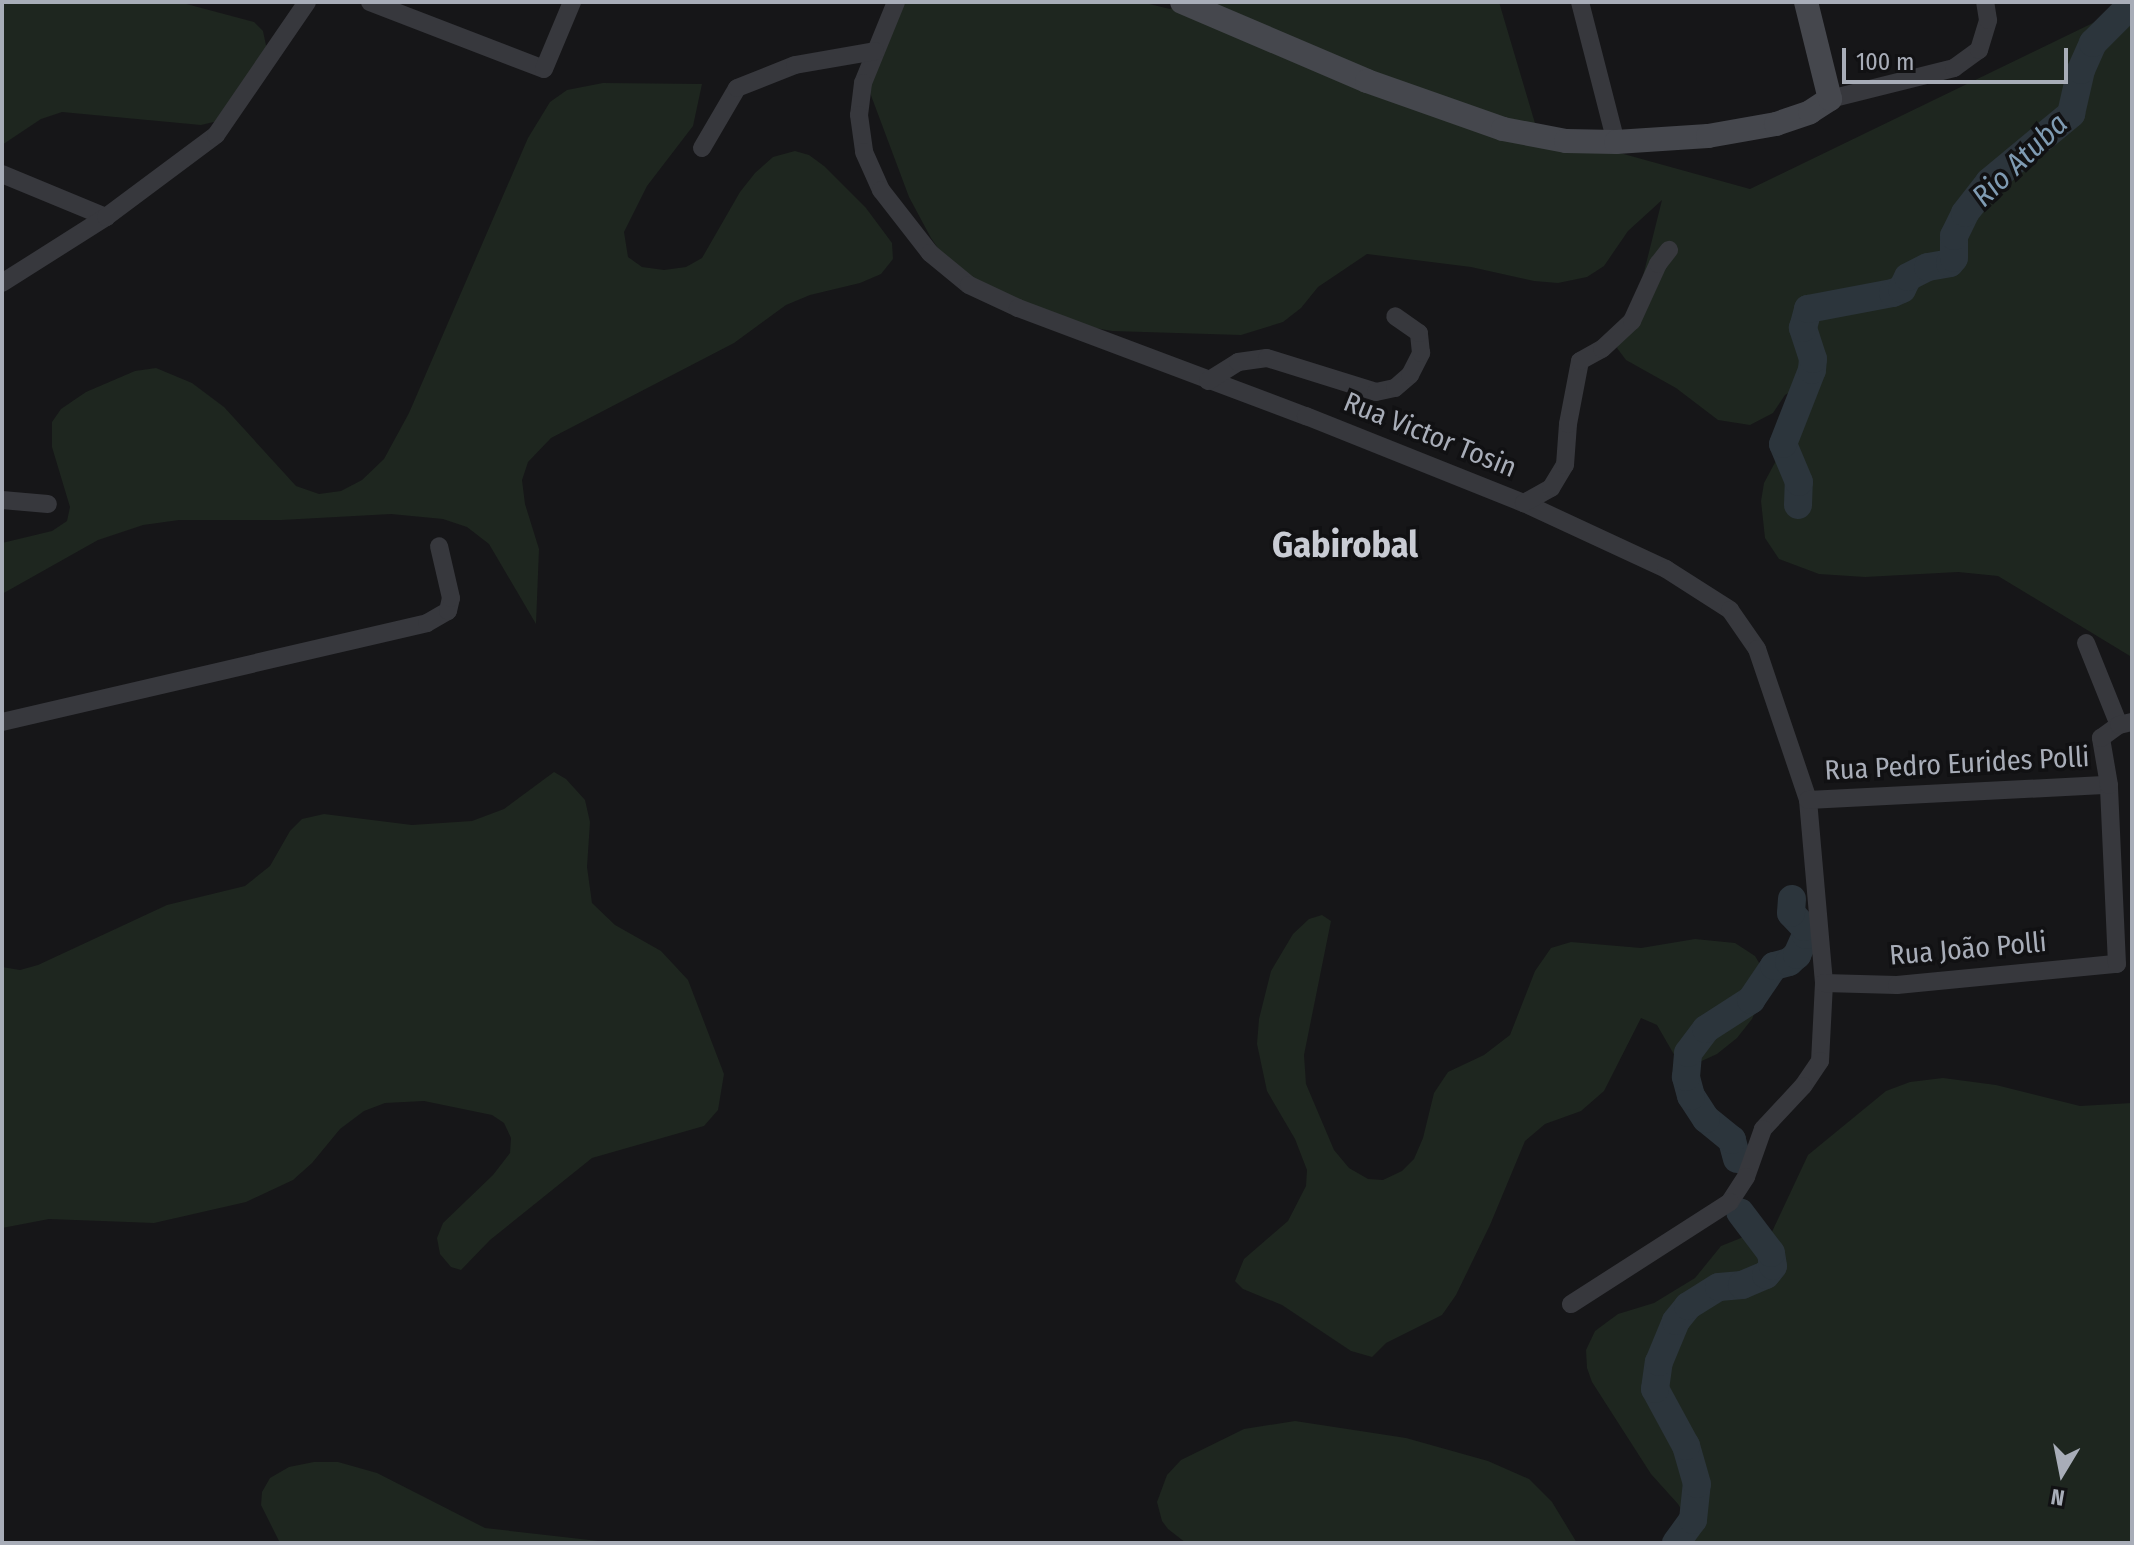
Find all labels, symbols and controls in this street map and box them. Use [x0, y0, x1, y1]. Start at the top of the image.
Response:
scale bar [1846, 32, 2072, 82]
text: 100 m [1856, 48, 1914, 76]
water label: Rio Atuba [1965, 106, 2075, 214]
street label: Rua Victor Tosin [1339, 385, 1521, 485]
district label: Gabirobal [1272, 524, 1418, 568]
street label: Rua Pedro Eurides Polli [1824, 740, 2090, 788]
street label: Rua João Polli [1888, 925, 2048, 973]
north arrow [2022, 1433, 2102, 1513]
text: N [2049, 1483, 2067, 1512]

